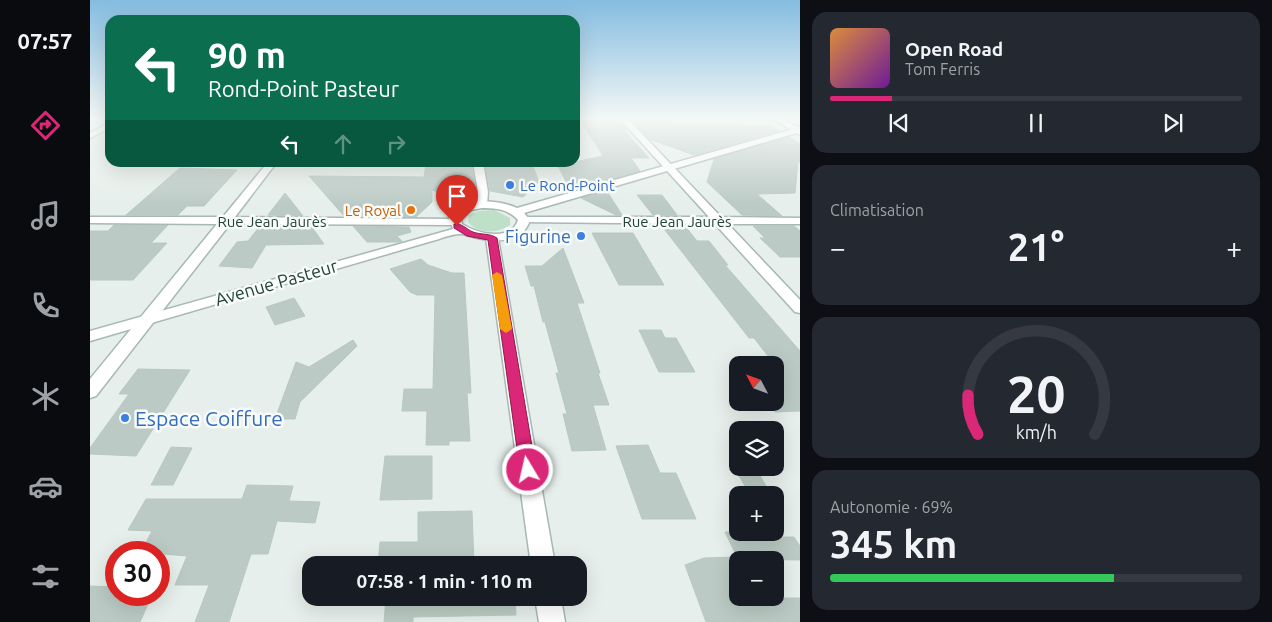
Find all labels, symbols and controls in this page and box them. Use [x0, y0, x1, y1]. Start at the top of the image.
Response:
text: 07:57 [17, 28, 73, 53]
icon: left [125, 35, 190, 100]
text: 90 m [208, 35, 286, 75]
text: Open Road [905, 38, 1003, 60]
text: Tom Ferris [905, 60, 980, 78]
text: Rond-Point Pasteur [208, 76, 399, 101]
icon: directions [28, 108, 63, 143]
icon: previous [885, 109, 913, 137]
icon: pause [1022, 109, 1050, 137]
icon: next [1159, 109, 1187, 137]
icon: left [276, 130, 304, 158]
icon: ahead [329, 130, 357, 158]
icon: right [382, 130, 410, 158]
pin [436, 175, 478, 226]
place label: Le Rond-Point [520, 177, 615, 194]
marker: Le Rond-Point [504, 179, 516, 191]
icon: arrive [443, 182, 471, 210]
icon: music [28, 198, 63, 233]
text: Climatisation [830, 201, 924, 219]
place label: Le Royal [345, 202, 401, 219]
marker: Le Royal [405, 204, 417, 216]
street label: Rue Jean Jaurès [217, 213, 327, 230]
street label: Rue Jean Jaurès [622, 213, 732, 230]
place label: Figurine [505, 226, 571, 246]
text: 21° [1008, 226, 1064, 268]
marker: Figurine [575, 230, 587, 242]
text: − [830, 232, 846, 263]
text: + [1226, 232, 1242, 263]
street label: Avenue Pasteur [212, 255, 340, 309]
icon: phone [28, 288, 63, 323]
north arrow [729, 356, 784, 411]
map controls [729, 356, 784, 606]
text: 20 [1007, 365, 1065, 423]
icon: climate [28, 379, 63, 414]
place label: Espace Coiffure [135, 406, 283, 430]
marker: Espace Coiffure [119, 412, 131, 424]
button: layers [729, 421, 784, 476]
text: km/h [1015, 422, 1057, 442]
position arrow [501, 443, 553, 495]
icon: car [28, 469, 63, 504]
button: + [729, 486, 784, 541]
text: Autonomie · 69% [830, 498, 953, 516]
text: 345 km [830, 523, 957, 565]
speed limit sign: 30 [105, 541, 170, 606]
button: − [729, 551, 784, 606]
icon: filters [28, 559, 63, 594]
text: 07:58 · 1 min · 110 m [357, 570, 532, 592]

